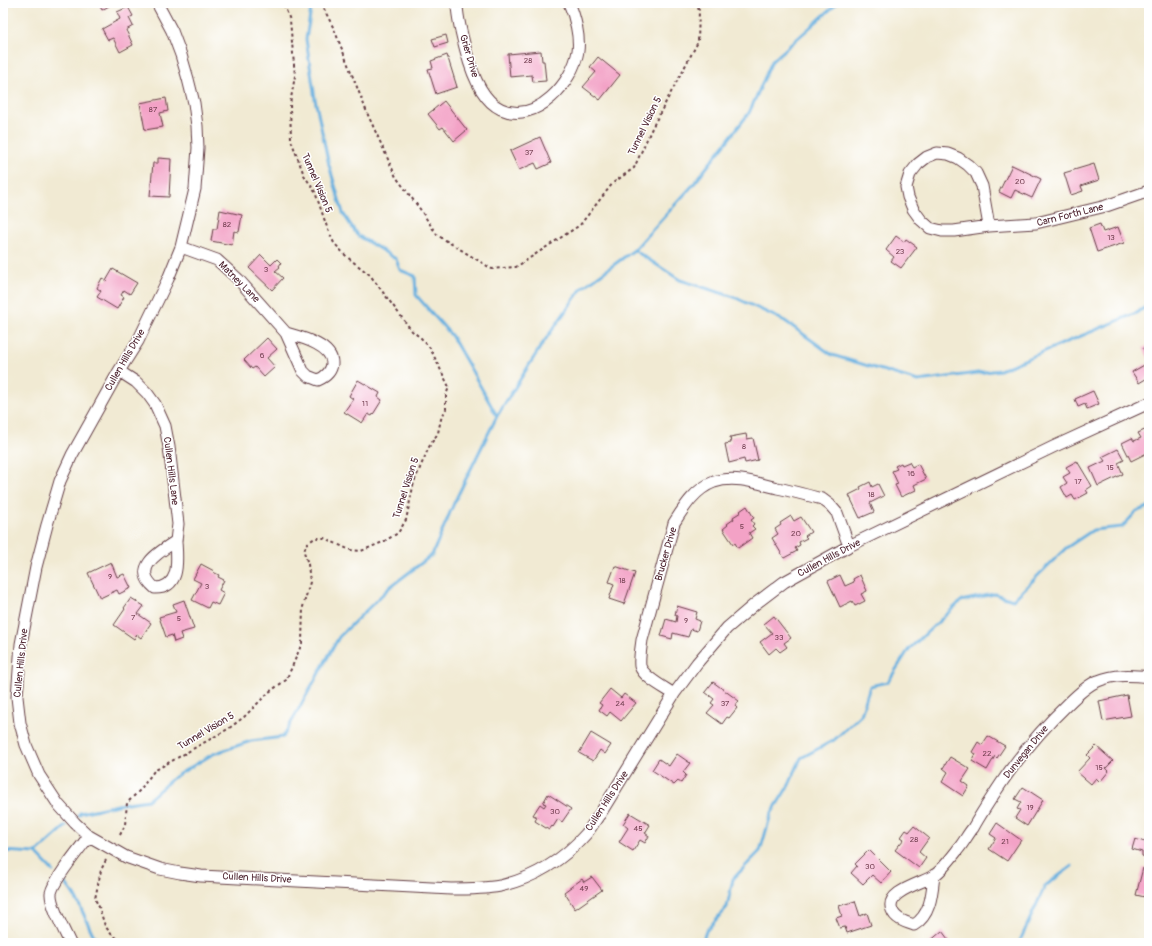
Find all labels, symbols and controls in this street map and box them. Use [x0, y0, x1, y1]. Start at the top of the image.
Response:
street label: Grier Drive [457, 33, 481, 79]
house number: 28 [524, 56, 532, 65]
street label: Tunnel Vision 5 [626, 95, 664, 157]
house number: 87 [149, 105, 158, 114]
house number: 37 [525, 148, 534, 157]
street label: Tunnel Vision 5 [299, 151, 335, 215]
house number: 20 [1015, 177, 1026, 186]
street label: Carn Forth Lane [1035, 201, 1105, 229]
house number: 82 [223, 220, 232, 229]
house number: 13 [1107, 233, 1115, 242]
house number: 23 [896, 247, 905, 256]
street label: Matney Lane [216, 259, 262, 305]
house number: 3 [264, 265, 269, 274]
street label: Cullen Hills Drive [102, 327, 148, 393]
house number: 6 [260, 351, 265, 360]
house number: 11 [362, 399, 368, 408]
street label: Cullen Hills Lane [161, 436, 181, 506]
house number: 8 [742, 442, 746, 451]
street label: Tunnel Vision 5 [390, 456, 422, 520]
house number: 15 [1106, 463, 1114, 472]
house number: 16 [907, 469, 915, 478]
house number: 17 [1074, 477, 1082, 486]
house number: 18 [867, 490, 875, 499]
house number: 5 [740, 522, 744, 531]
street label: Brucker Drive [653, 526, 679, 582]
house number: 20 [791, 529, 802, 538]
street label: Cullen Hills Drive [796, 536, 863, 580]
house number: 9 [108, 572, 112, 581]
house number: 18 [618, 576, 626, 585]
house number: 3 [205, 582, 210, 591]
house number: 7 [131, 613, 136, 622]
house number: 5 [177, 614, 181, 623]
house number: 9 [684, 616, 688, 625]
street label: Cullen Hills Drive [11, 628, 31, 698]
house number: 33 [775, 633, 784, 642]
house number: 24 [615, 699, 625, 708]
house number: 37 [721, 699, 730, 708]
street label: Tunnel Vision 5 [176, 709, 236, 753]
street label: Dunvegan Drive [1001, 723, 1051, 781]
house number: 22 [983, 749, 992, 758]
house number: 15 [1095, 763, 1103, 772]
street label: Cullen Hills Drive [583, 769, 631, 833]
house number: 19 [1026, 803, 1034, 812]
house number: 30 [550, 807, 560, 816]
house number: 45 [634, 824, 642, 833]
house number: 28 [910, 835, 918, 844]
house number: 21 [1001, 837, 1009, 846]
house number: 30 [865, 862, 875, 871]
street label: Cullen Hills Drive [222, 870, 292, 886]
house number: 49 [580, 884, 588, 893]

